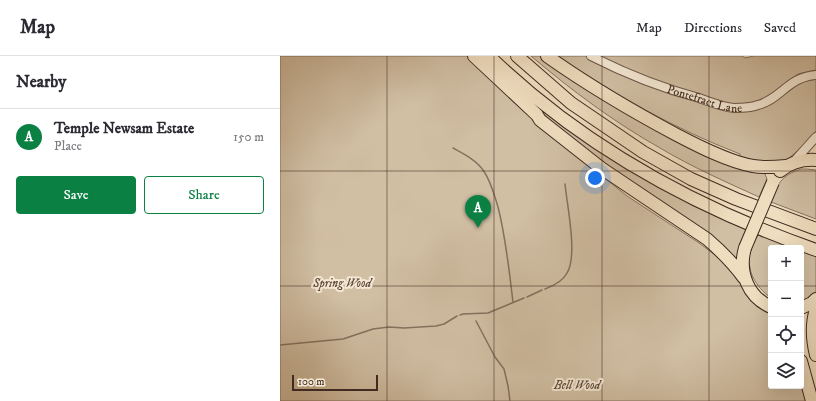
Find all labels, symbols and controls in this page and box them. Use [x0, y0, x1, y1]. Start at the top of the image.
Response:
text: Map [20, 16, 55, 39]
text: Map [636, 19, 662, 37]
text: Directions [684, 19, 742, 37]
text: Saved [764, 19, 796, 37]
text: Nearby [16, 71, 66, 93]
street label: Pontefract Lane [665, 81, 742, 116]
text: Temple Newsam Estate [54, 119, 194, 138]
text: A [25, 129, 33, 145]
text: 150 m [233, 129, 264, 145]
text: Place [54, 138, 82, 154]
your location [585, 168, 605, 188]
button: Save [16, 176, 136, 214]
button: Share [144, 176, 264, 214]
pin: A [465, 195, 491, 228]
map controls [768, 245, 804, 389]
button: + [768, 245, 804, 281]
park label: Spring Wood [312, 276, 373, 291]
button: − [768, 281, 804, 317]
button: locate [768, 317, 804, 353]
button: layers [768, 353, 804, 389]
scale bar [292, 373, 378, 392]
text: 100 m [298, 375, 324, 389]
park label: Bell Wood [553, 378, 602, 393]

